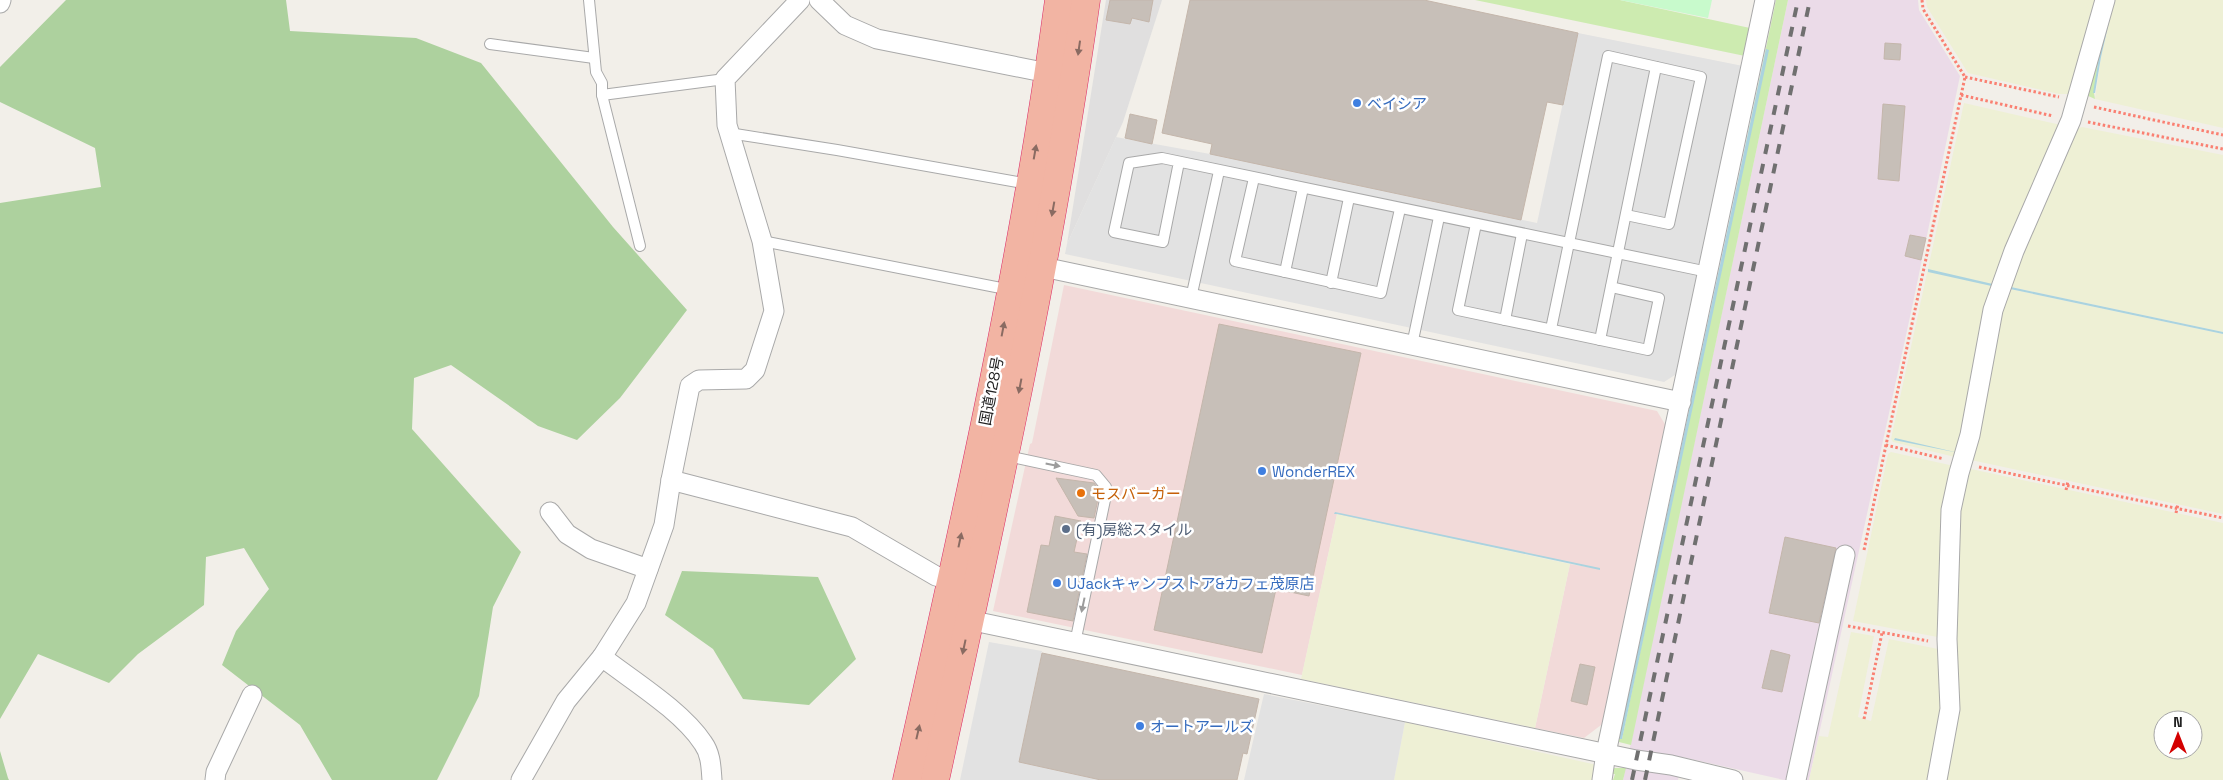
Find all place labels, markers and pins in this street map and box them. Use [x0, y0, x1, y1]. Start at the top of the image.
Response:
place label: ベイシア [1367, 94, 1427, 113]
marker: ベイシア [1351, 97, 1363, 109]
place label: WonderREX [1272, 462, 1355, 481]
marker: WonderREX [1256, 465, 1268, 477]
place label: モスバーガー [1091, 484, 1181, 503]
marker: モスバーガー [1075, 487, 1087, 499]
place label: (有)房総スタイル [1076, 520, 1192, 540]
marker: (有)房総スタイル [1060, 523, 1072, 535]
place label: UJackキャンプストア&カフェ茂原店 [1067, 574, 1315, 593]
marker: UJackキャンプストア&カフェ茂原店 [1051, 577, 1063, 589]
place label: オートアールズ [1150, 717, 1254, 736]
marker: オートアールズ [1134, 720, 1146, 732]

